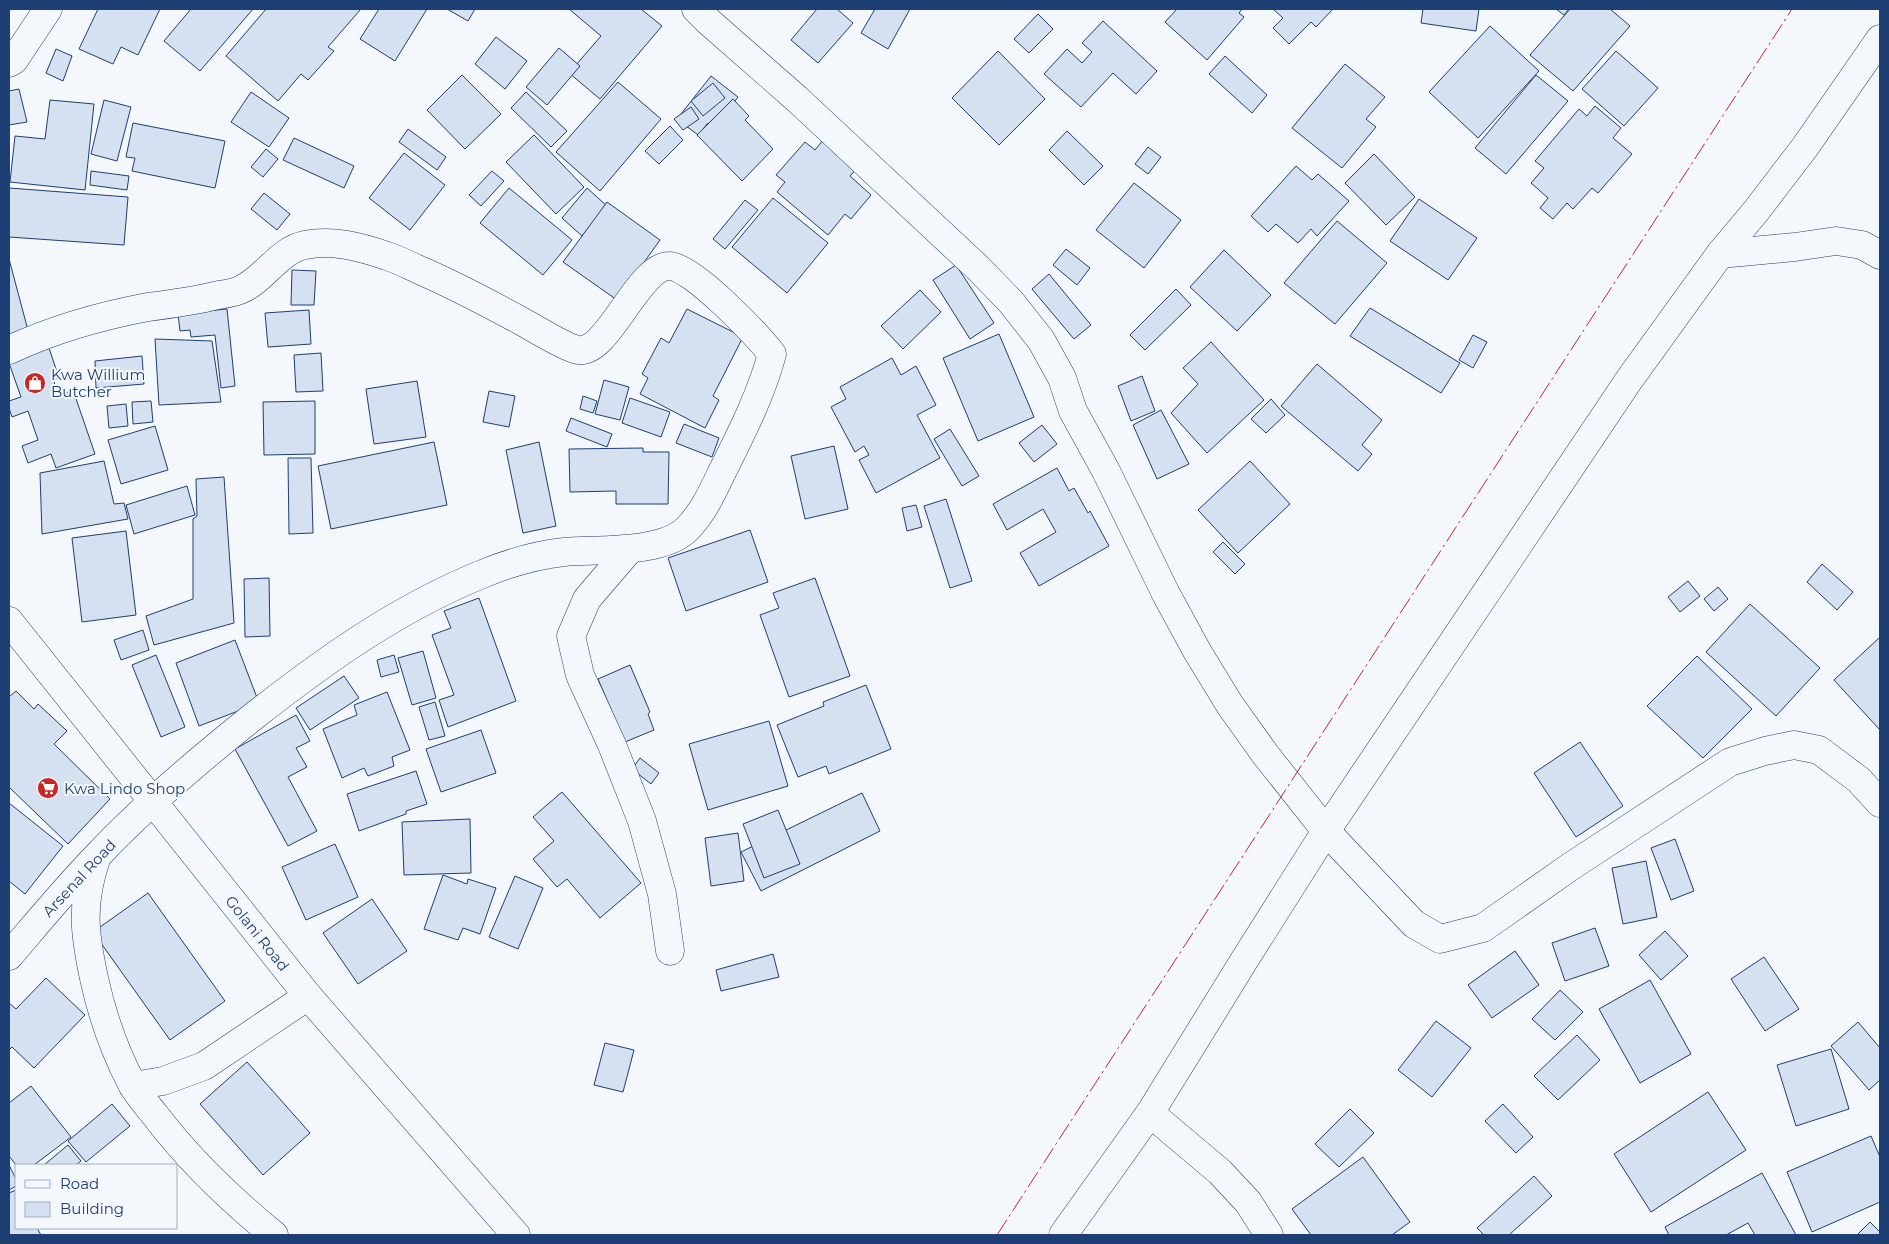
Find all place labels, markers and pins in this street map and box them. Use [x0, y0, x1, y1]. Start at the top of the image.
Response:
place label: Kwa Willium Butcher [51, 365, 145, 401]
shop icon: Kwa Willium Butcher [23, 371, 47, 395]
supermarket icon: Kwa Lindo Shop [36, 776, 60, 800]
place label: Kwa Lindo Shop [64, 779, 185, 798]

